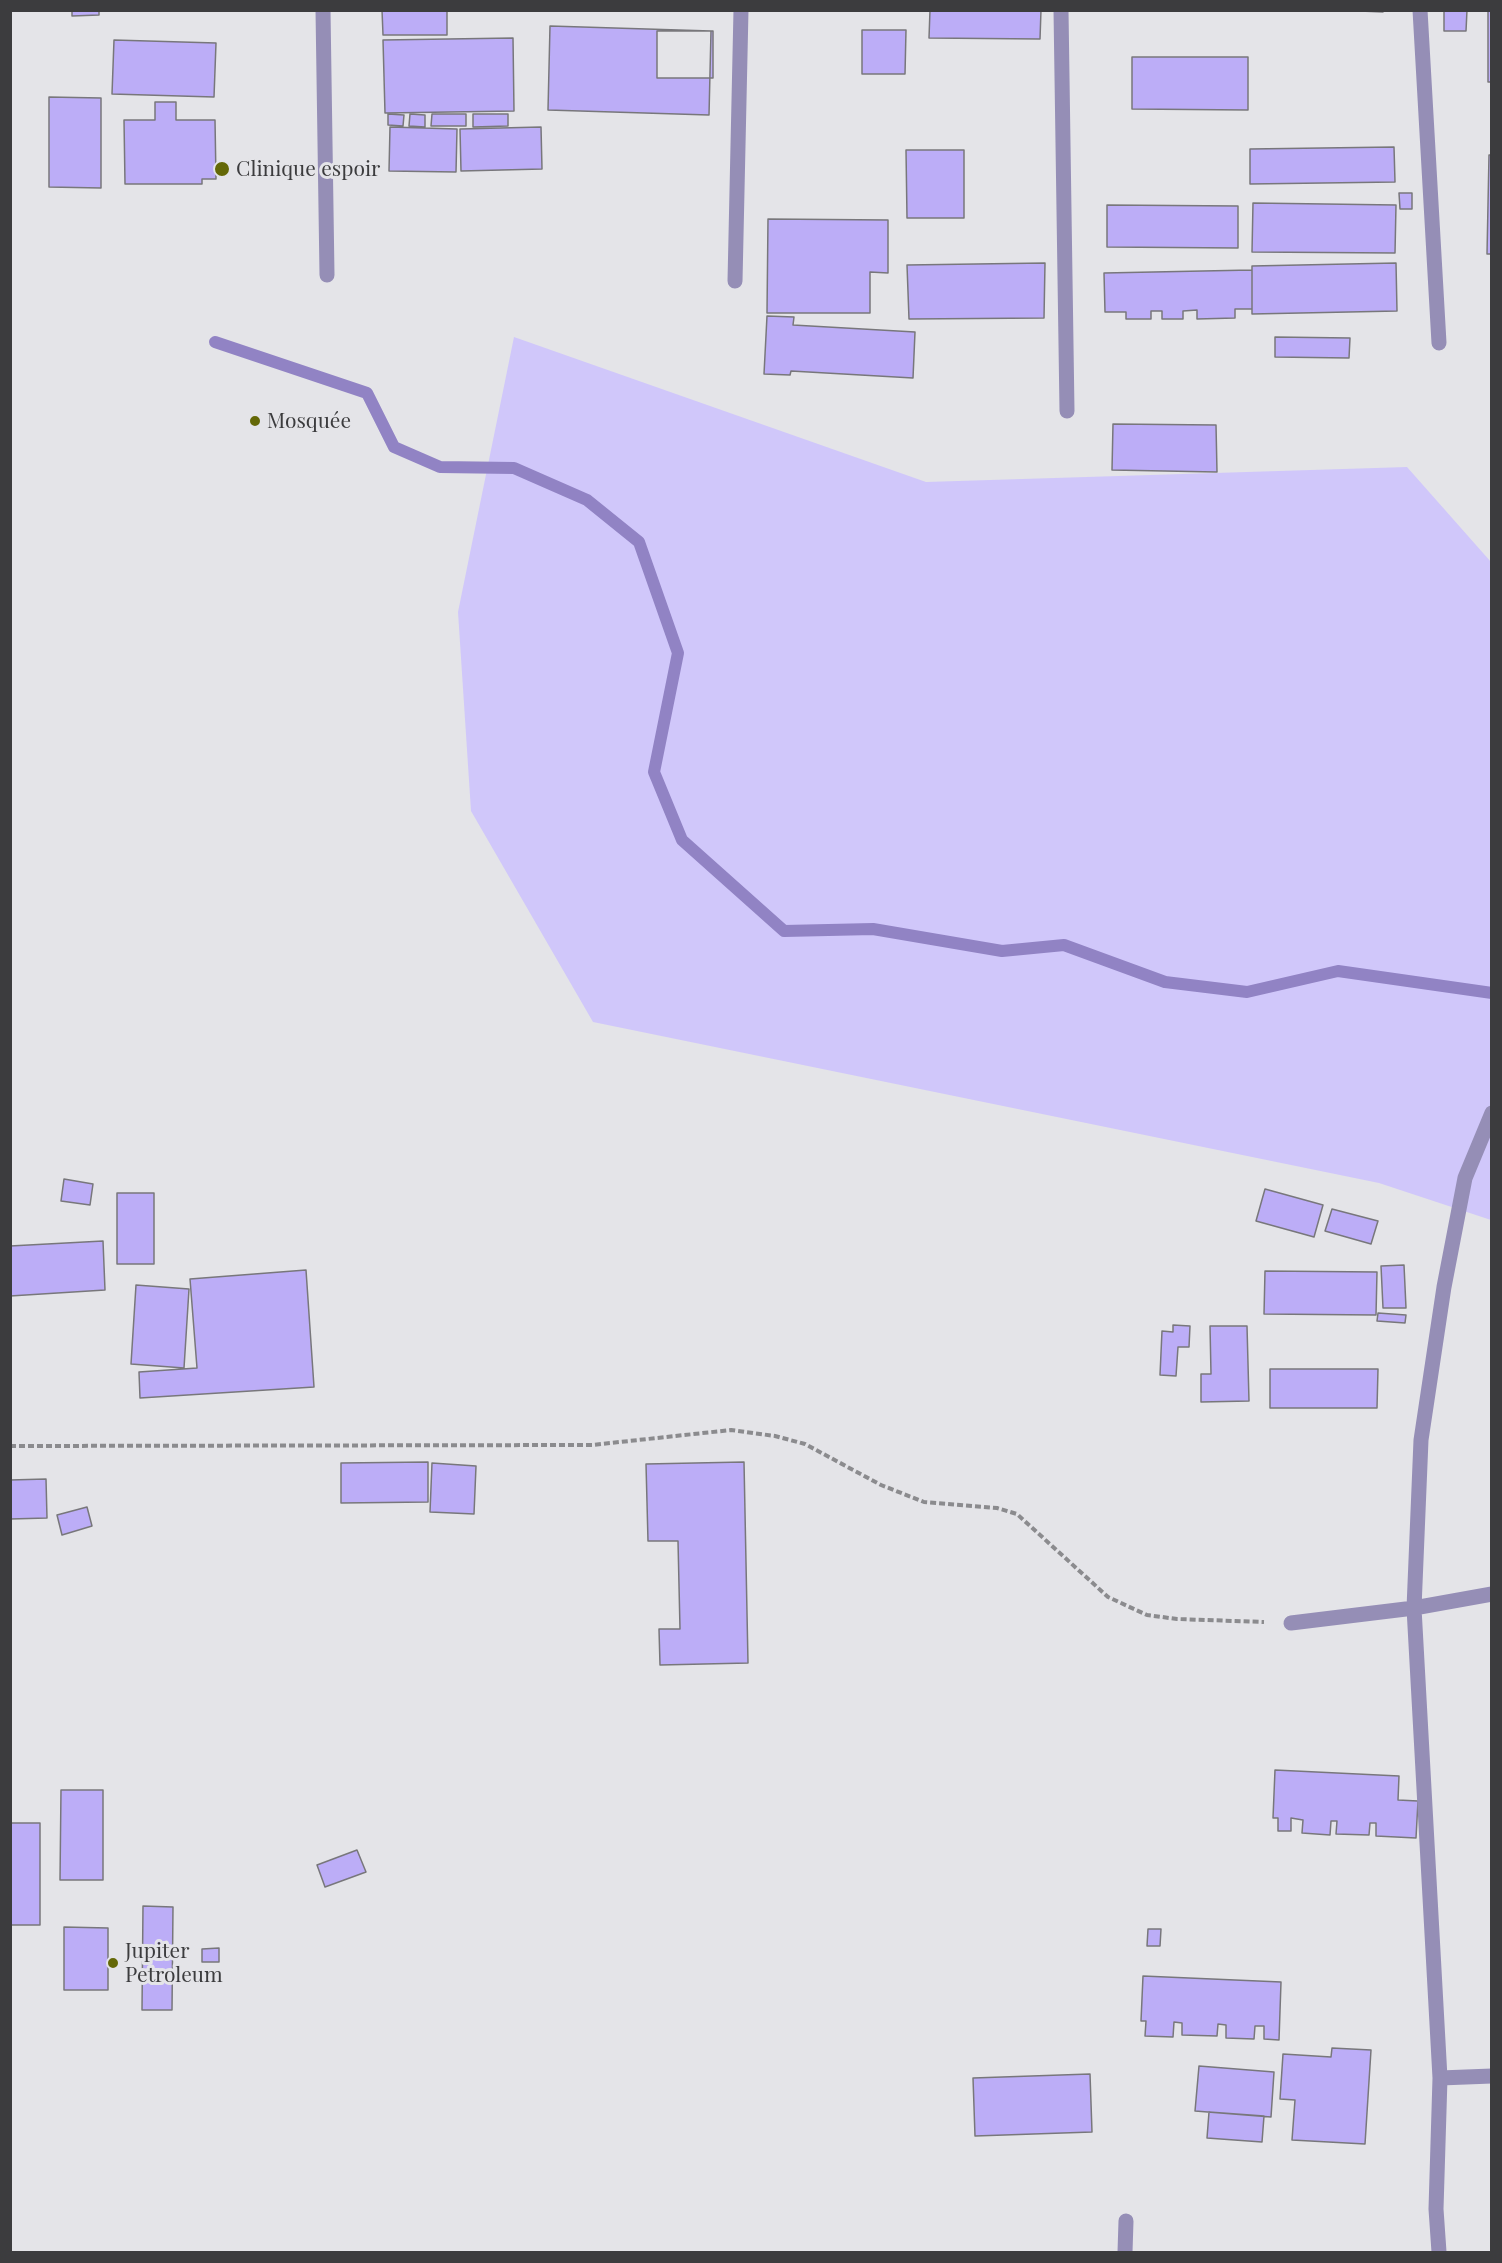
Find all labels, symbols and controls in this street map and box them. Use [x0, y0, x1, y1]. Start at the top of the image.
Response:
place label: Clinique espoir [236, 156, 380, 182]
marker: Clinique espoir [213, 160, 231, 178]
place label: Mosquée [267, 408, 351, 434]
marker: Mosquée [248, 414, 262, 428]
place label: Jupiter Petroleum [125, 1938, 223, 1988]
marker: Jupiter Petroleum [106, 1956, 120, 1970]

